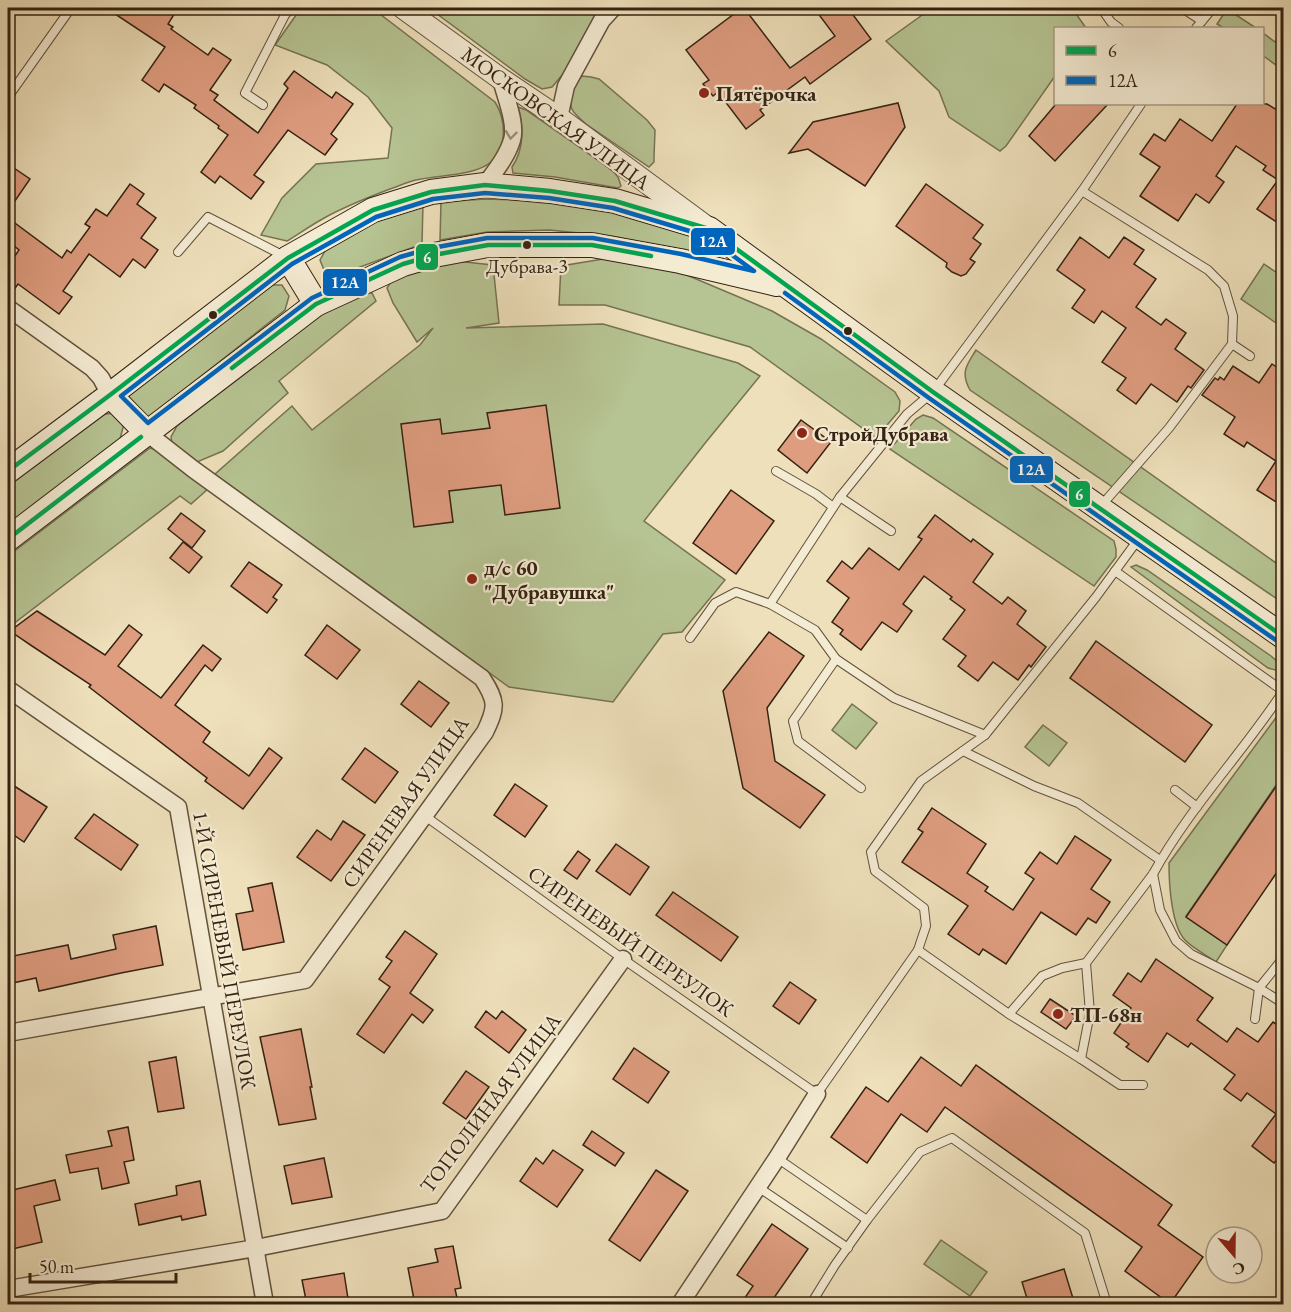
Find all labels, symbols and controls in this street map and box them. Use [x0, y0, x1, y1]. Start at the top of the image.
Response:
legend [1054, 27, 1264, 105]
text: 6 [1108, 39, 1117, 62]
street label: МОСКОВСКАЯ УЛИЦА [456, 40, 656, 196]
text: 12А [1108, 69, 1138, 92]
place label: Пятёрочка [716, 80, 817, 107]
marker: Пятёрочка [697, 86, 711, 100]
one-way arrow [506, 130, 518, 140]
line badge: 12А [690, 227, 736, 256]
text: 12А [699, 231, 728, 252]
marker: Дубрава-3 [521, 239, 533, 251]
line badge: 6 [415, 243, 439, 271]
text: 6 [423, 247, 432, 268]
place label: Дубрава-3 [486, 253, 568, 279]
line badge: 12А [322, 268, 368, 297]
text: 12А [331, 272, 360, 293]
unlabelled marker [207, 309, 219, 321]
unlabelled marker [842, 325, 854, 337]
place label: СтройДубрава [814, 420, 949, 447]
marker: СтройДубрава [795, 426, 809, 440]
line badge: 12А [1009, 455, 1054, 484]
text: 12А [1017, 459, 1046, 480]
line badge: 6 [1068, 480, 1091, 508]
text: 6 [1075, 484, 1084, 505]
place label: д/с 60 "Дубравушка" [484, 554, 614, 605]
marker: д/с 60 "Дубравушка" [465, 572, 479, 586]
street label: СИРЕНЕВАЯ УЛИЦА [336, 710, 475, 893]
street label: 1-Й СИРЕНЕВЫЙ ПЕРЕУЛОК [187, 809, 263, 1091]
street label: СИРЕНЕВЫЙ ПЕРЕУЛОК [523, 860, 739, 1022]
place label: ТП-68н [1070, 1001, 1142, 1028]
street label: ТОПОЛИНАЯ УЛИЦА [413, 1007, 567, 1198]
marker: ТП-68н [1051, 1007, 1065, 1021]
north arrow [1204, 1225, 1264, 1285]
scale bar [30, 1246, 176, 1284]
text: 50 m [39, 1255, 74, 1278]
text: С [1230, 1257, 1248, 1280]

